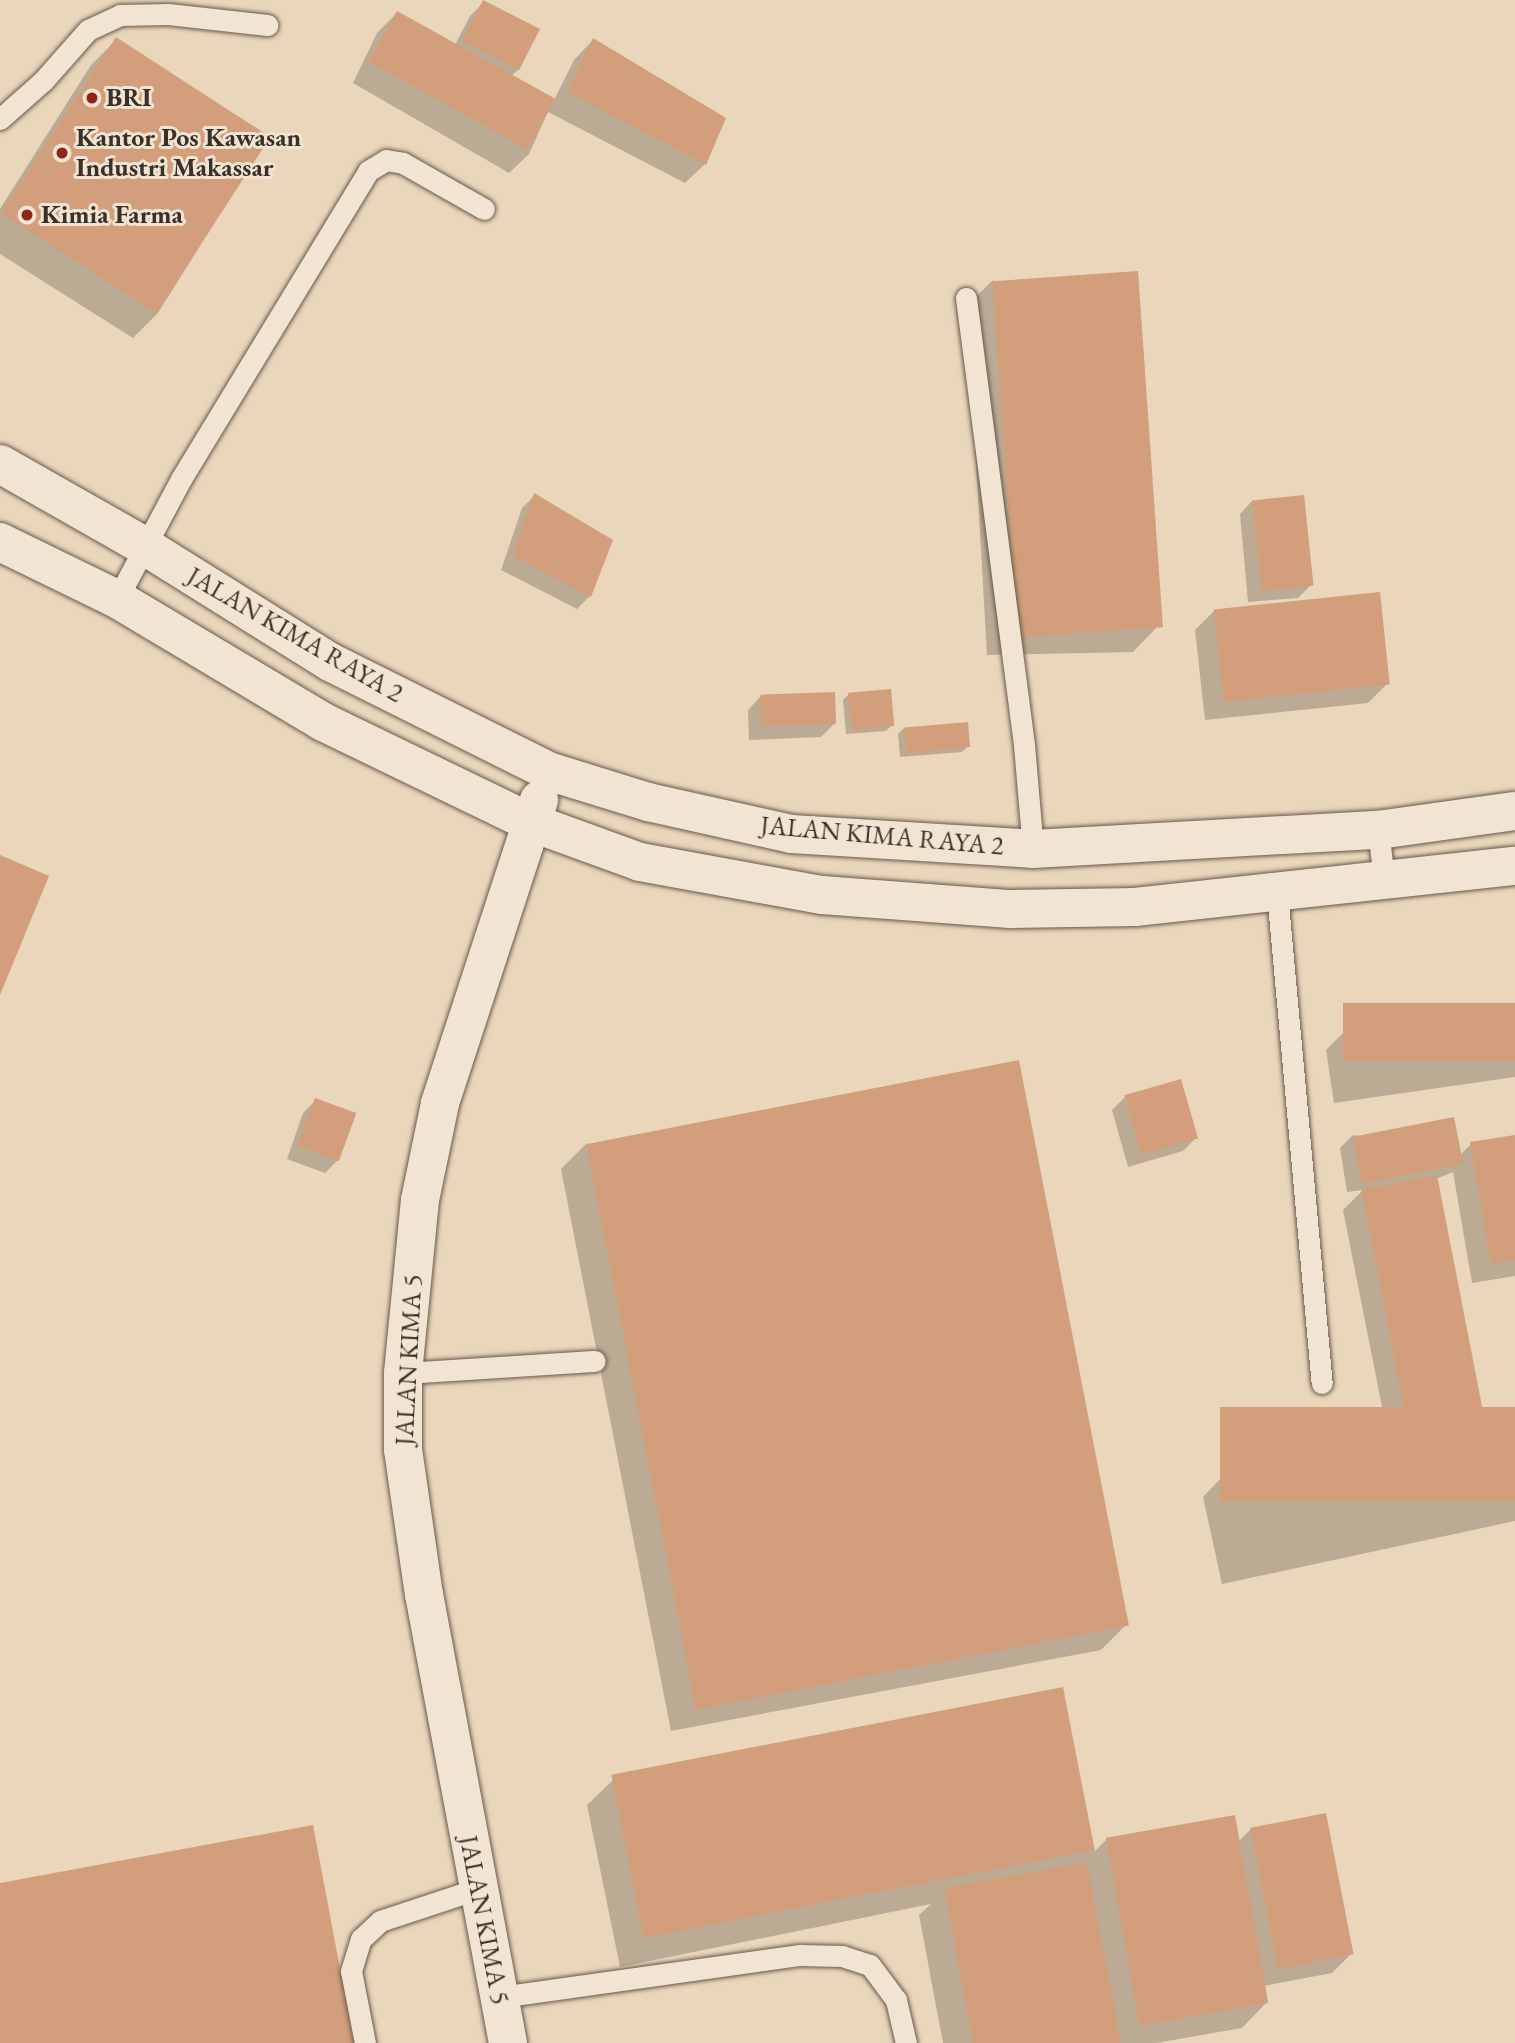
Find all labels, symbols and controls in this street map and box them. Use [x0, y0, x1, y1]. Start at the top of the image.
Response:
place label: BRI [106, 82, 151, 114]
marker: BRI [84, 90, 100, 106]
place label: Kantor Pos Kawasan Industri Makassar [76, 122, 301, 184]
marker: Kantor Pos Kawasan Industri Makassar [54, 145, 70, 161]
place label: Kimia Farma [41, 199, 183, 231]
marker: Kimia Farma [19, 207, 35, 223]
street label: JALAN KIMA RAYA 2 [182, 560, 408, 710]
street label: JALAN KIMA RAYA 2 [759, 810, 1005, 862]
street label: JALAN KIMA 5 [389, 1274, 429, 1446]
street label: JALAN KIMA 5 [452, 1833, 516, 2007]

